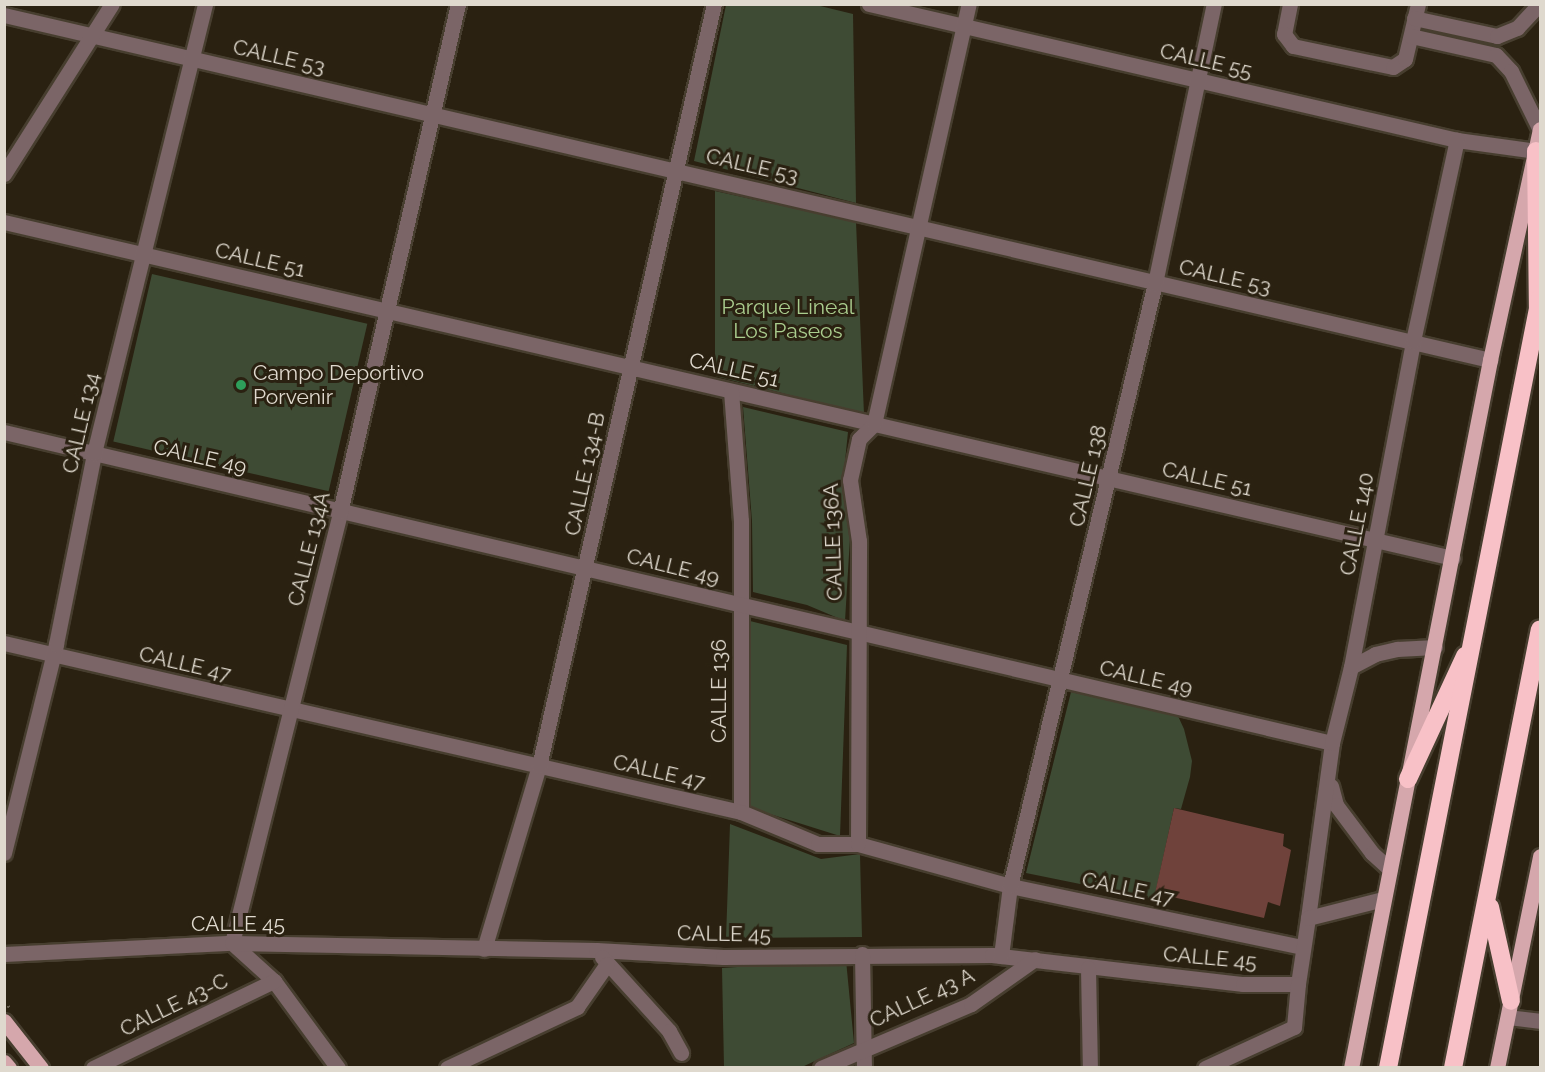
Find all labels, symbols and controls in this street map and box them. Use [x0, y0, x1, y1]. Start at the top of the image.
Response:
street label: CALLE 53 [231, 34, 327, 80]
street label: CALLE 55 [1157, 38, 1255, 84]
street label: CALLE 53 [704, 143, 800, 189]
street label: CALLE 51 [213, 237, 307, 283]
street label: CALLE 53 [1177, 254, 1273, 300]
park label: Parque Lineal Los Paseos [721, 294, 855, 344]
street label: CALLE 51 [687, 347, 781, 393]
place label: Campo Deportivo Porvenir [253, 360, 424, 410]
street label: CALLE 134 [57, 370, 105, 476]
marker: Campo Deportivo Porvenir [234, 378, 248, 392]
street label: CALLE 134-B [560, 410, 610, 538]
street label: CALLE 138 [1064, 423, 1112, 529]
street label: CALLE 49 [151, 434, 249, 480]
street label: CALLE 51 [1160, 456, 1254, 502]
street label: CALLE 140 [1335, 470, 1379, 578]
street label: CALLE 136A [818, 483, 848, 601]
street label: CALLE 134A [283, 489, 335, 609]
street label: CALLE 49 [624, 543, 722, 591]
street label: CALLE 136 [706, 639, 732, 743]
street label: CALLE 47 [137, 641, 233, 687]
street label: CALLE 49 [1097, 655, 1195, 701]
street label: CALLE 47 [611, 749, 707, 795]
street label: CALLE 47 [1080, 867, 1176, 911]
street label: CALLE 45 [191, 911, 285, 937]
street label: CALLE 45 [677, 921, 771, 947]
street label: CALLE 45 [1162, 941, 1258, 975]
street label: CALLE 43 A [865, 963, 979, 1033]
street label: CALLE 43-C [116, 968, 232, 1042]

